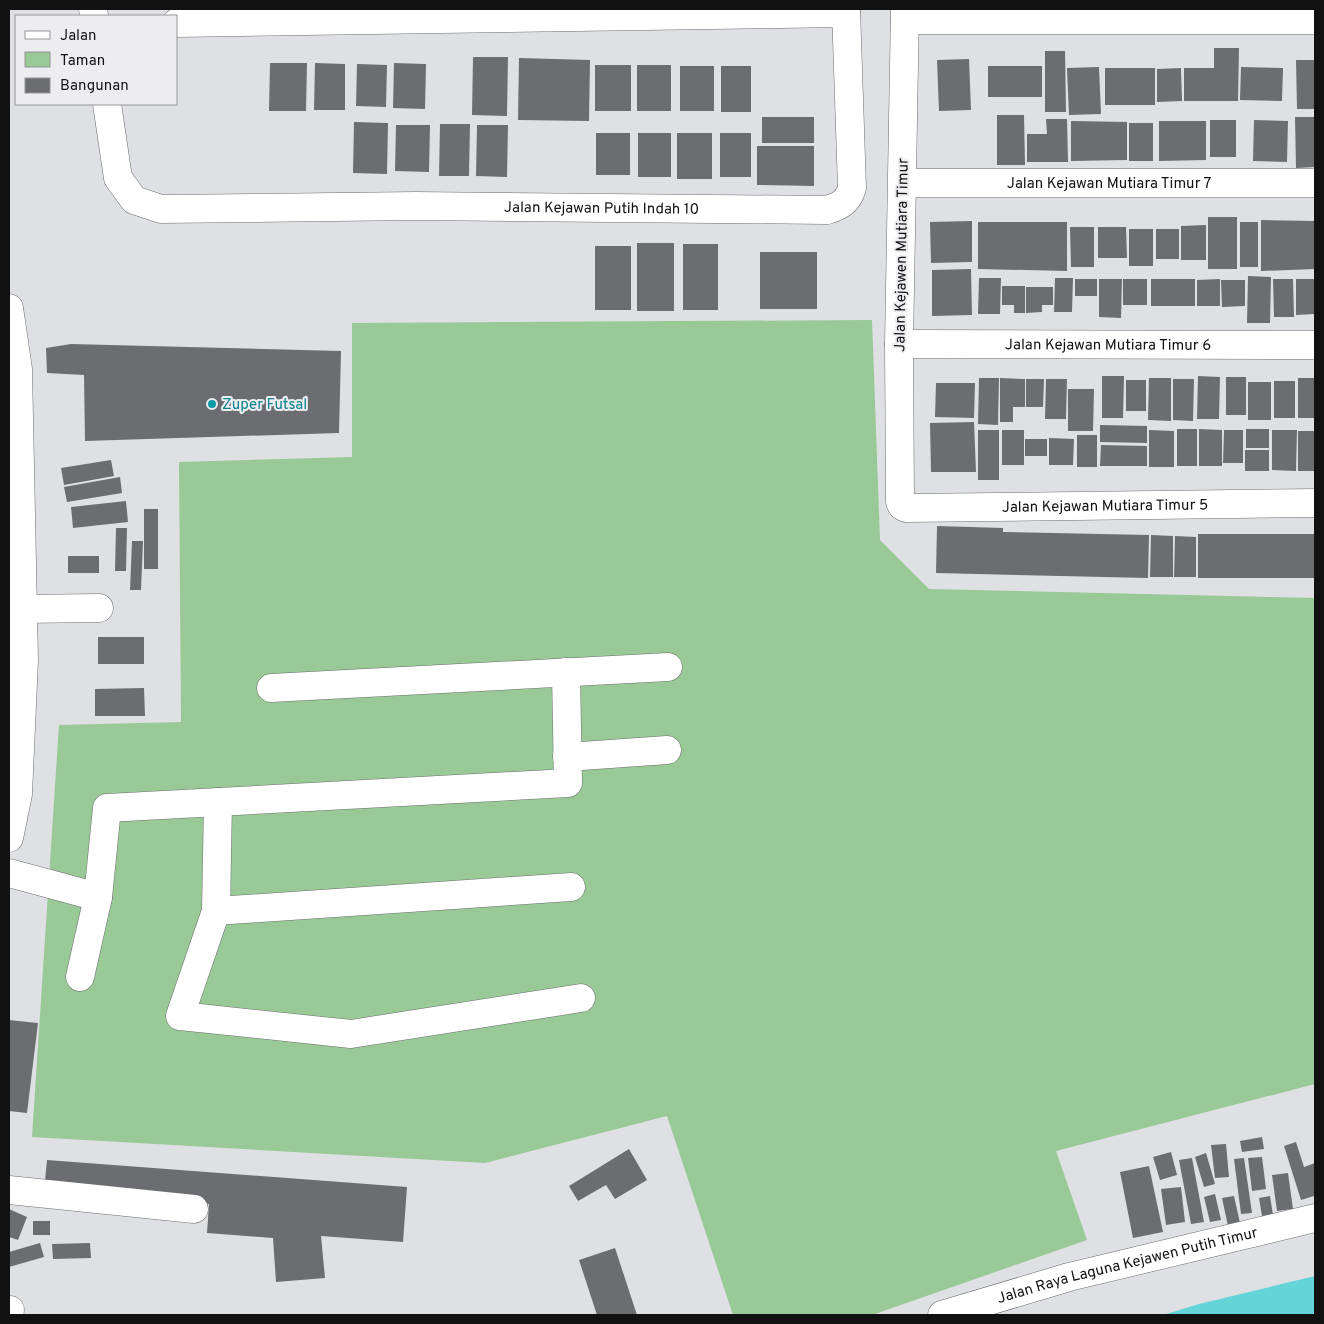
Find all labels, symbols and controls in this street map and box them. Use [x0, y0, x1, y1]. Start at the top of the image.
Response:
legend [15, 15, 178, 105]
text: Jalan [60, 27, 97, 46]
text: Taman [60, 52, 105, 71]
text: Bangunan [60, 77, 129, 96]
street label: Jalan Kejawen Mutiara Timur [891, 158, 914, 352]
street label: Jalan Kejawan Mutiara Timur 7 [1007, 175, 1211, 194]
street label: Jalan Kejawan Putih Indah 10 [504, 199, 699, 220]
street label: Jalan Kejawan Mutiara Timur 6 [1005, 336, 1211, 356]
place label: Zuper Futsal [222, 396, 307, 415]
marker: Zuper Futsal [206, 398, 218, 410]
street label: Jalan Kejawan Mutiara Timur 5 [1002, 496, 1208, 518]
street label: Jalan Raya Laguna Kejawen Putih Timur [995, 1224, 1260, 1309]

